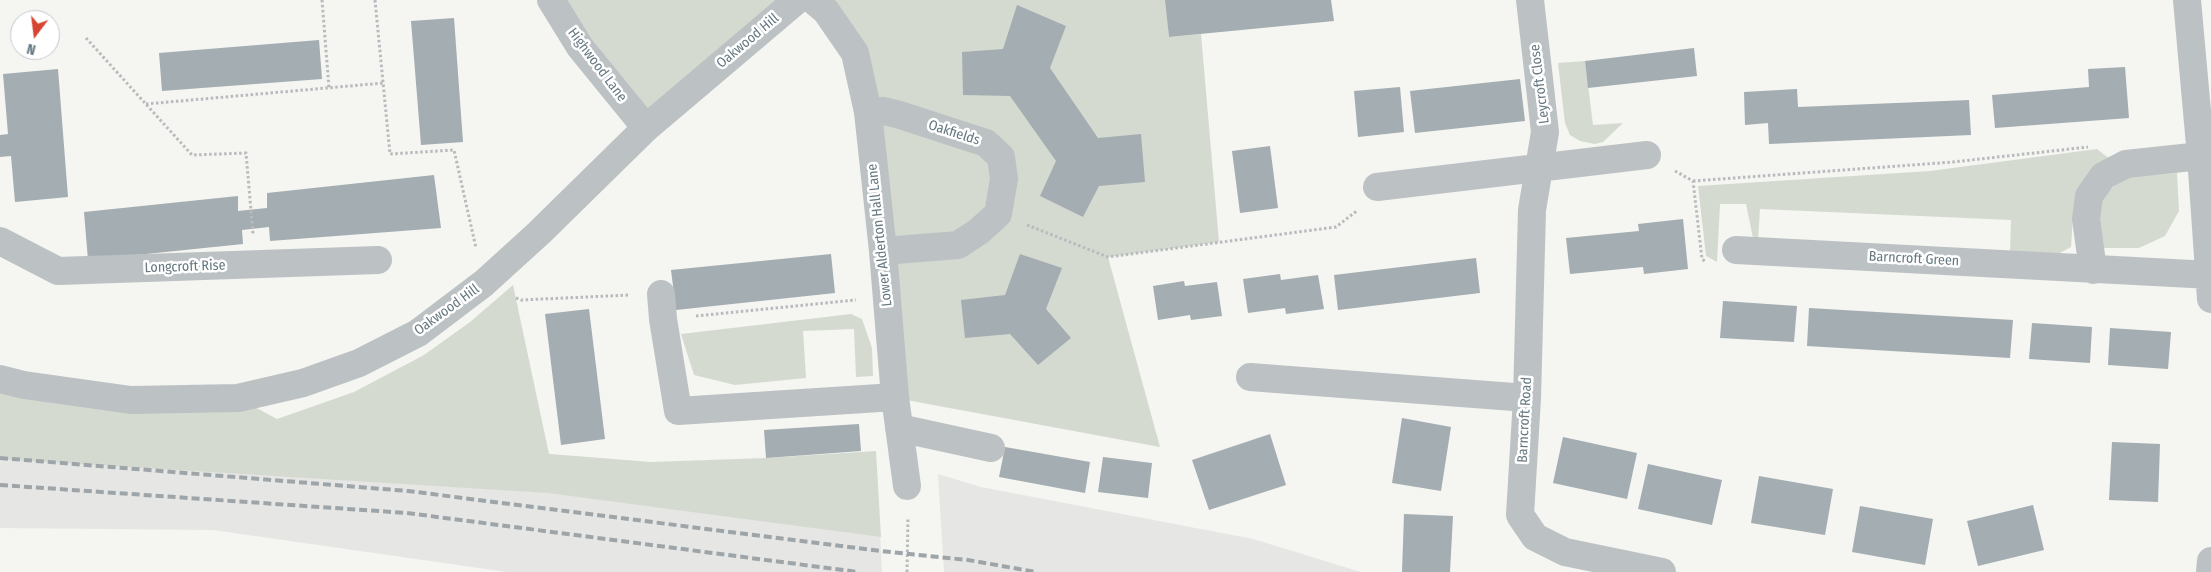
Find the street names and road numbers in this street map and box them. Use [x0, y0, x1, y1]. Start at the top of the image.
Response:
street label: Oakwood Hill [713, 10, 783, 72]
street label: Highwood Lane [564, 25, 630, 105]
street label: Leycroft Close [1527, 43, 1553, 125]
street label: Oakfields [926, 117, 982, 149]
street label: Lower Alderton Hall Lane [864, 163, 896, 307]
street label: Barncroft Green [1868, 248, 1960, 270]
street label: Longcroft Rise [144, 257, 226, 277]
street label: Oakwood Hill [411, 281, 483, 339]
street label: Barncroft Road [1514, 377, 1536, 463]

